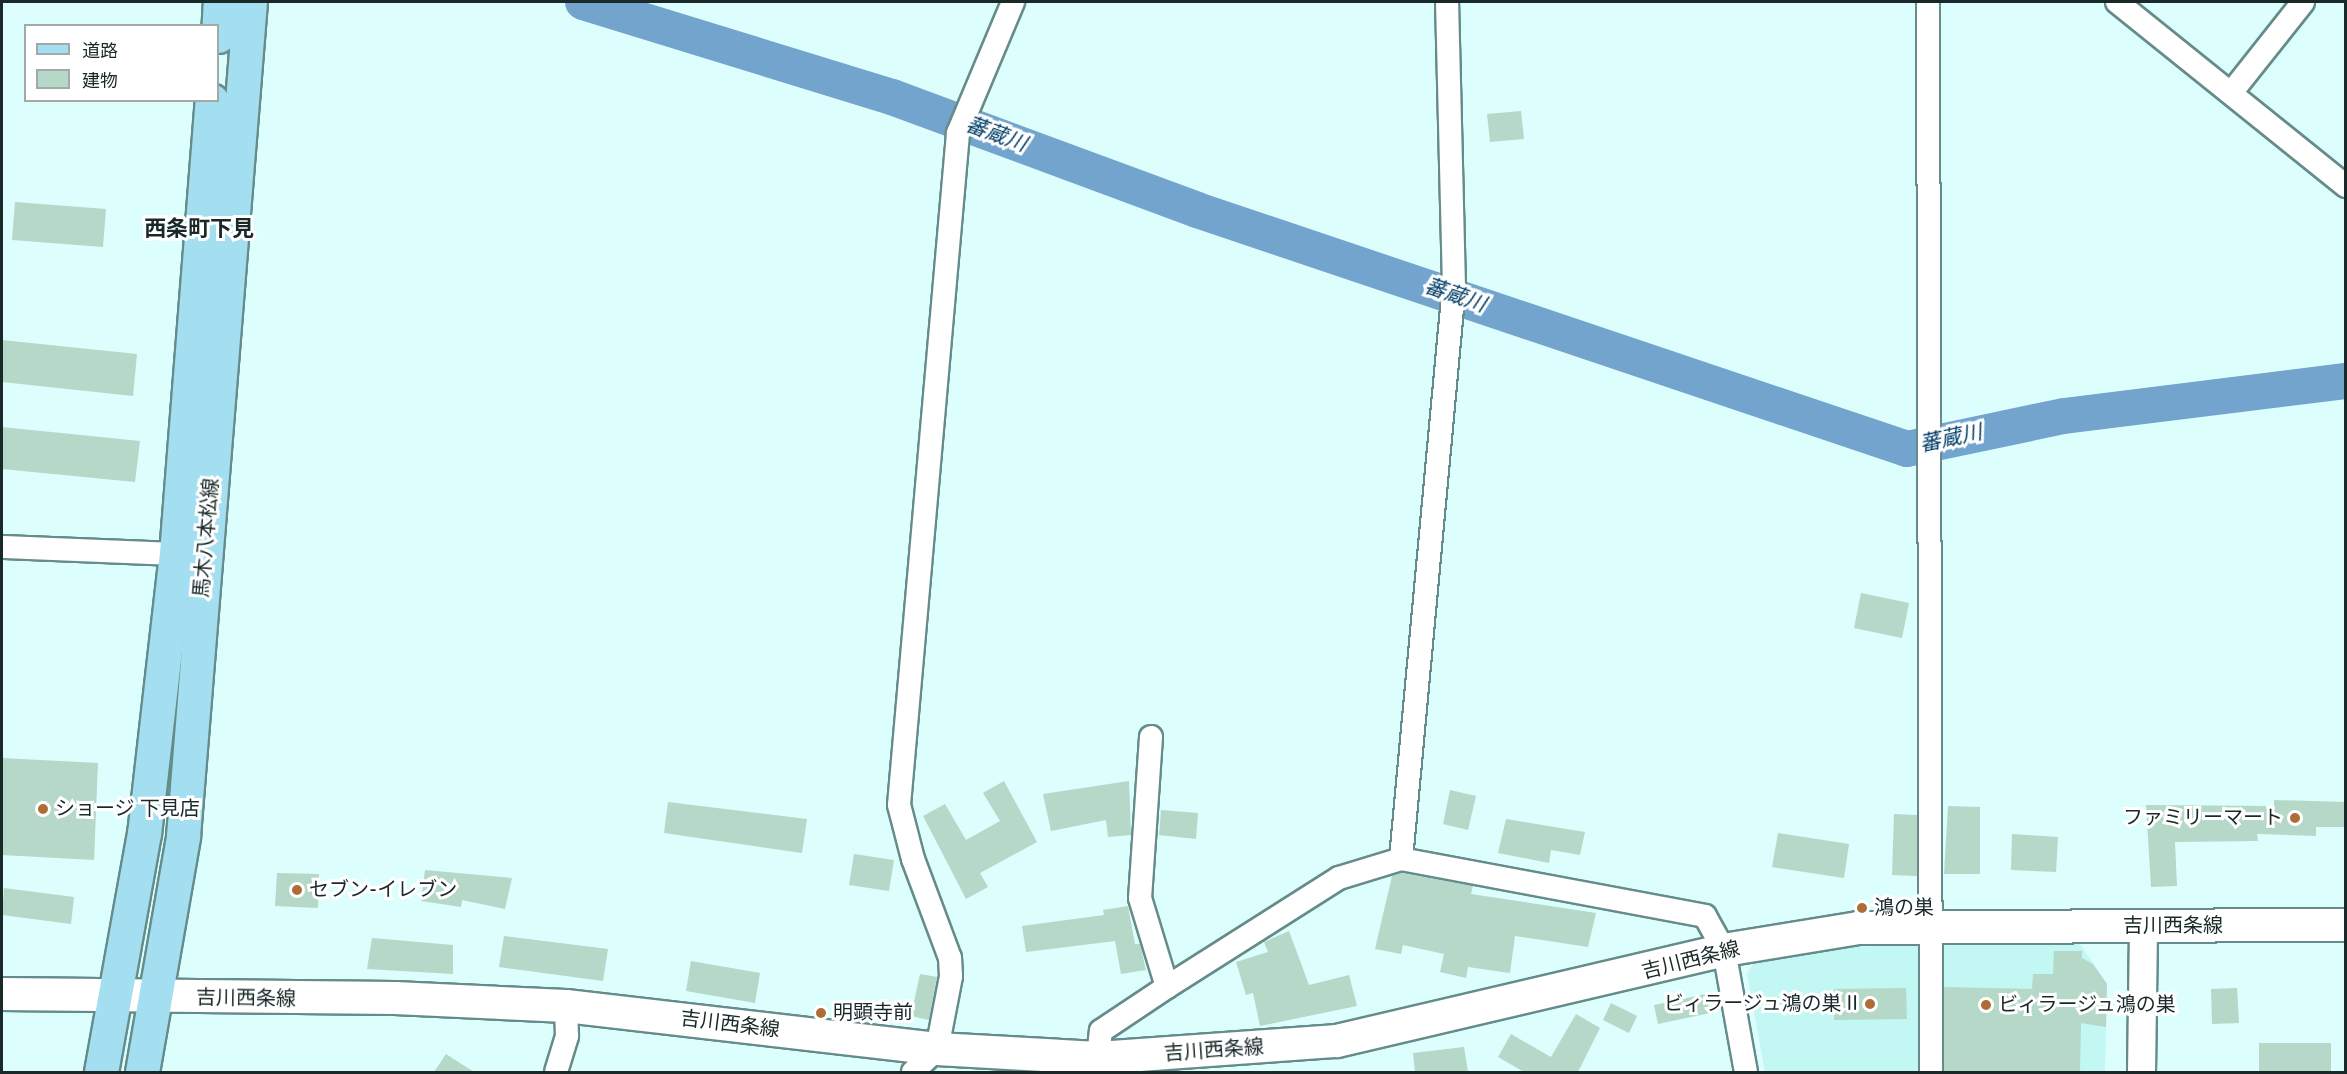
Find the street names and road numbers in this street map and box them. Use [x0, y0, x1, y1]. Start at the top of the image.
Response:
street label: 馬木八本松線 [190, 477, 224, 599]
street label: 吉川西条線 [2123, 914, 2223, 938]
street label: 吉川西条線 [1640, 937, 1742, 985]
street label: 吉川西条線 [196, 986, 296, 1012]
street label: 吉川西条線 [679, 1007, 781, 1043]
street label: 吉川西条線 [1163, 1036, 1265, 1066]

